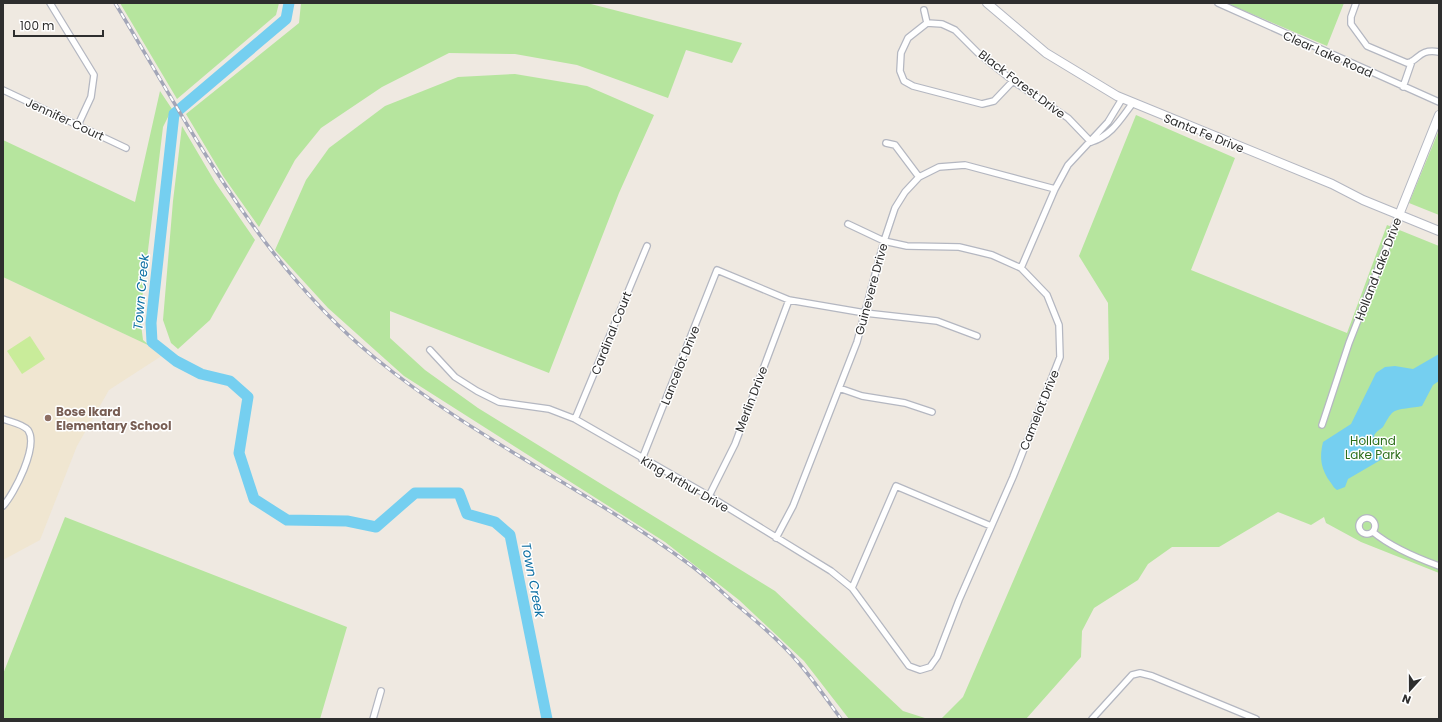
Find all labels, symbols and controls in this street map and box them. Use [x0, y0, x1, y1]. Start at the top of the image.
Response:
scale bar [14, 12, 103, 38]
text: 100 m [20, 17, 54, 34]
street label: Clear Lake Road [1280, 27, 1376, 81]
street label: Black Forest Drive [975, 46, 1069, 122]
street label: Jennifer Court [23, 93, 107, 145]
street label: Santa Fe Drive [1161, 109, 1247, 157]
street label: Holland Lake Drive [1350, 215, 1406, 323]
street label: Guinevere Drive [851, 241, 891, 337]
water label: Town Creek [128, 252, 154, 331]
street label: Cardinal Court [587, 289, 635, 377]
street label: Lancelot Drive [656, 323, 704, 407]
street label: Merlin Drive [731, 364, 771, 434]
street label: Camelot Drive [1015, 367, 1063, 453]
place label: Bose Ikard Elementary School [56, 403, 171, 434]
marker: Bose Ikard Elementary School [43, 413, 53, 423]
park label: Holland Lake Park [1345, 432, 1402, 463]
street label: King Arthur Drive [638, 452, 732, 516]
water label: Town Creek [516, 541, 550, 620]
north arrow [1390, 670, 1430, 710]
text: N [1400, 690, 1413, 708]

